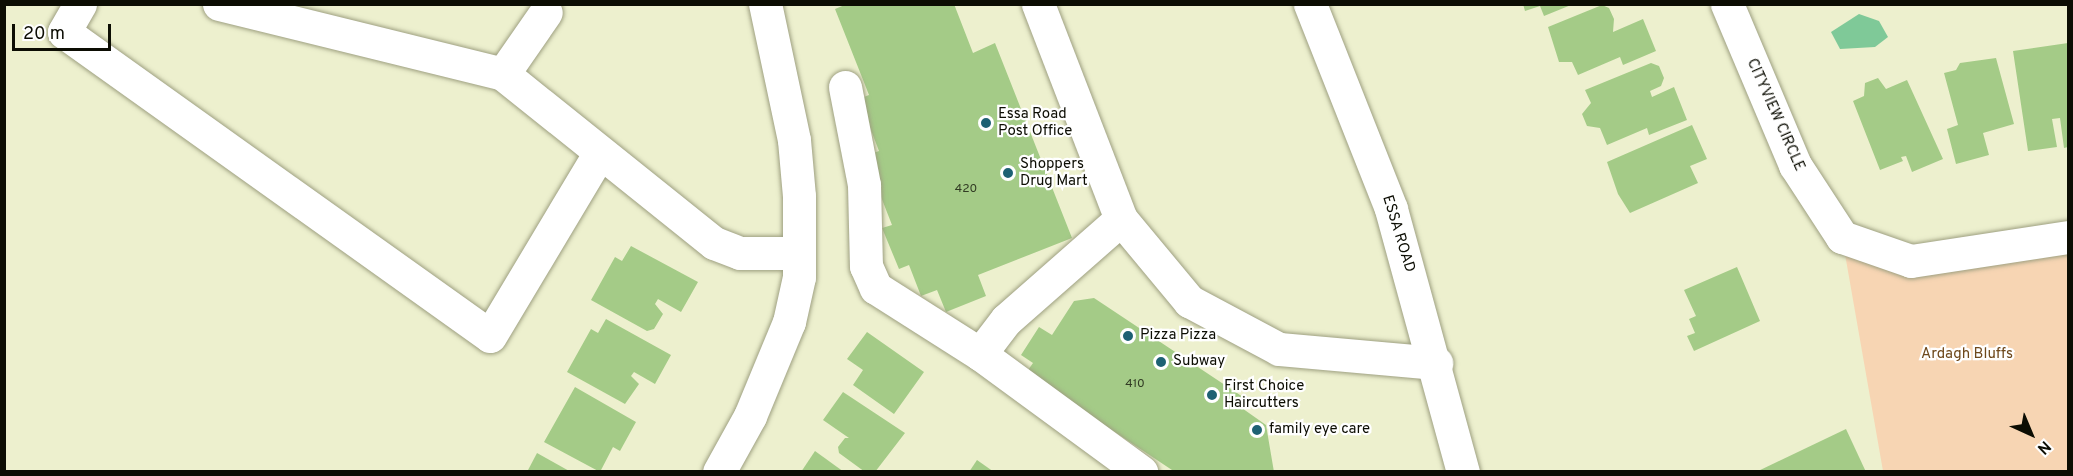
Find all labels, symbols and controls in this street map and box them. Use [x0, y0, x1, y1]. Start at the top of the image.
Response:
scale bar [15, 12, 114, 50]
text: 20 m [23, 23, 65, 46]
street label: CITYVIEW CIRCLE [1742, 56, 1808, 174]
place label: Essa Road Post Office [998, 105, 1072, 140]
marker: Essa Road Post Office [979, 116, 993, 130]
place label: Shoppers Drug Mart [1020, 155, 1088, 190]
marker: Shoppers Drug Mart [1001, 166, 1015, 180]
house number: 420 [955, 183, 977, 197]
street label: ESSA ROAD [1378, 193, 1418, 275]
place label: Pizza Pizza [1140, 327, 1216, 345]
marker: Pizza Pizza [1121, 329, 1135, 343]
park label: Ardagh Bluffs [1921, 346, 2013, 364]
place label: Subway [1173, 353, 1225, 371]
marker: Subway [1154, 355, 1168, 369]
place label: First Choice Haircutters [1224, 377, 1304, 412]
house number: 410 [1125, 378, 1145, 392]
marker: First Choice Haircutters [1205, 388, 1219, 402]
north arrow [2001, 404, 2061, 464]
place label: family eye care [1269, 421, 1370, 439]
marker: family eye care [1250, 423, 1264, 437]
text: N [2032, 436, 2055, 458]

